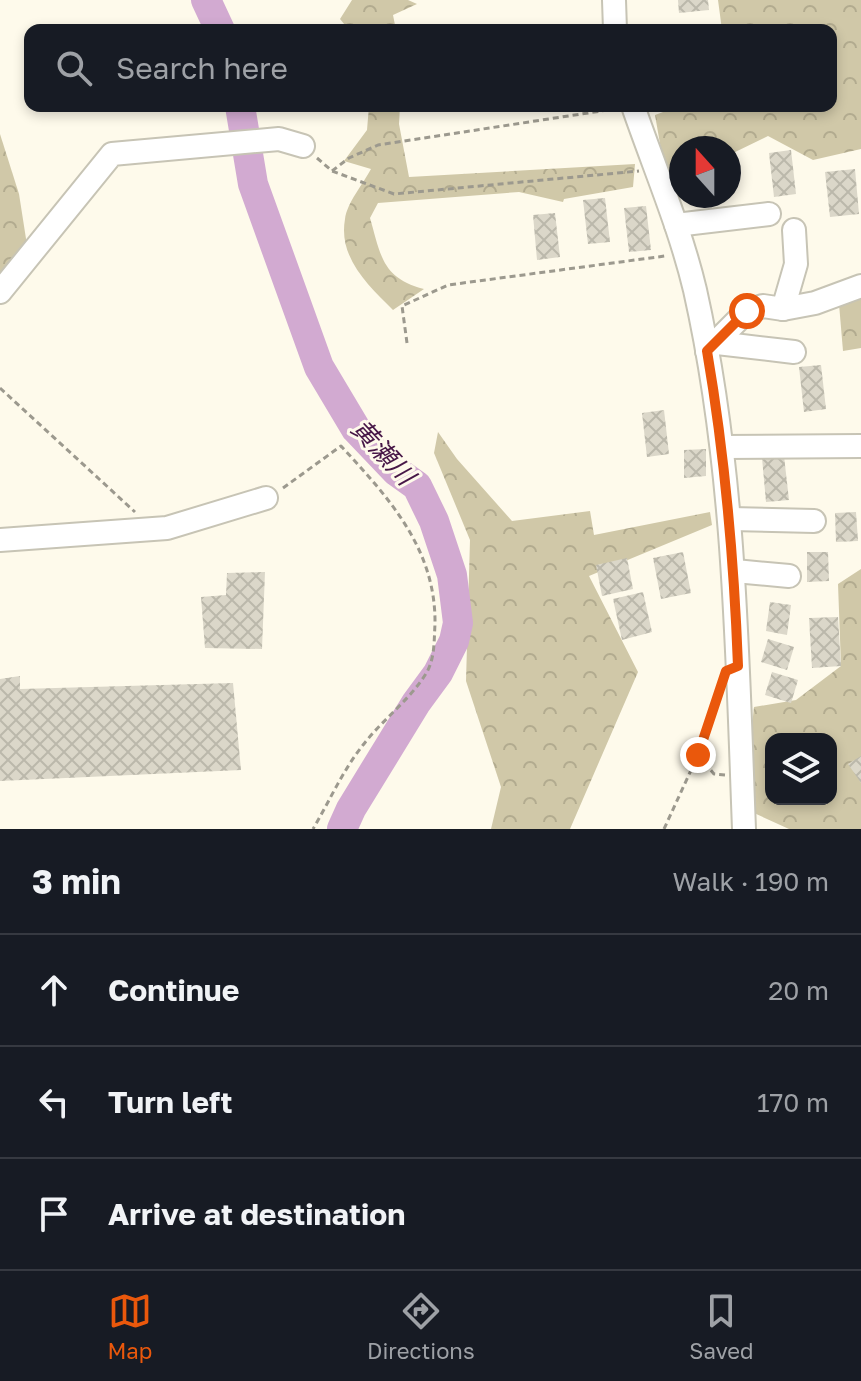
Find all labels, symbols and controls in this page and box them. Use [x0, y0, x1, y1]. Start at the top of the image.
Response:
search box [24, 24, 837, 112]
icon: search [52, 46, 96, 90]
text: Search here [116, 50, 288, 86]
north arrow [669, 136, 741, 208]
route start [729, 293, 765, 329]
water label: 黄瀬川 [345, 413, 423, 493]
map controls [765, 733, 837, 805]
button: layers [765, 733, 837, 805]
route end [680, 737, 716, 773]
text: 3 min [32, 861, 121, 901]
text: Walk · 190 m [673, 866, 829, 897]
icon: ahead [32, 968, 76, 1012]
text: Continue [108, 972, 239, 1008]
text: 20 m [768, 975, 829, 1006]
icon: left [32, 1080, 76, 1124]
text: Turn left [108, 1084, 233, 1120]
text: 170 m [757, 1087, 829, 1118]
icon: arrive [32, 1192, 76, 1236]
text: Arrive at destination [108, 1196, 405, 1232]
tab: Map [107, 1289, 152, 1364]
tab: Directions [367, 1289, 475, 1364]
tab: Saved [689, 1289, 754, 1364]

